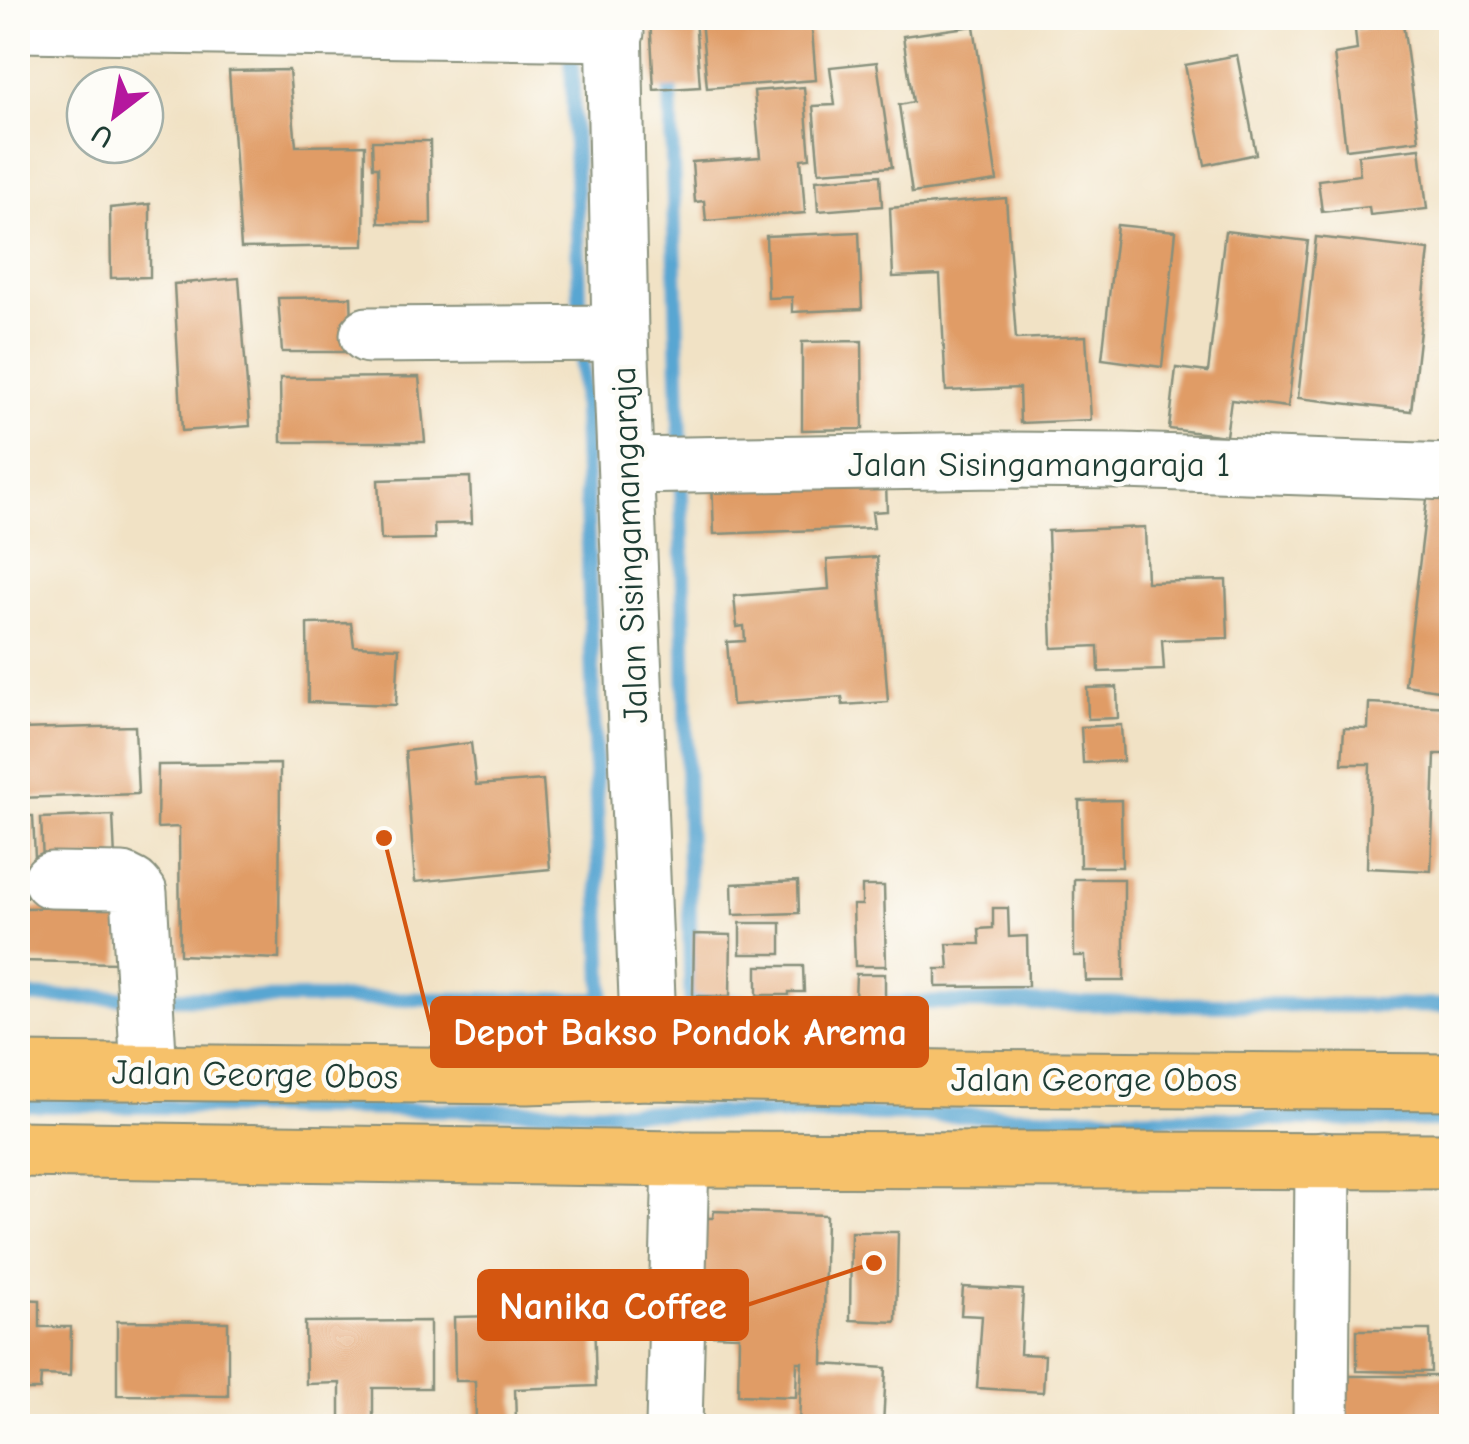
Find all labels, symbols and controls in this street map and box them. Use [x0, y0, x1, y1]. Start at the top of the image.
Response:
north arrow [65, 65, 165, 165]
text: U [86, 117, 119, 154]
street label: Jalan Sisingamangaraja [603, 366, 656, 724]
street label: Jalan Sisingamangaraja 1 [848, 444, 1230, 485]
callout: Depot Bakso Pondok Arema [432, 998, 927, 1066]
text: Depot Bakso Pondok Arema [453, 1011, 907, 1055]
street label: Jalan George Obos [111, 1052, 399, 1097]
street label: Jalan George Obos [951, 1059, 1237, 1100]
callout: Nanika Coffee [479, 1271, 747, 1339]
text: Nanika Coffee [499, 1285, 727, 1329]

